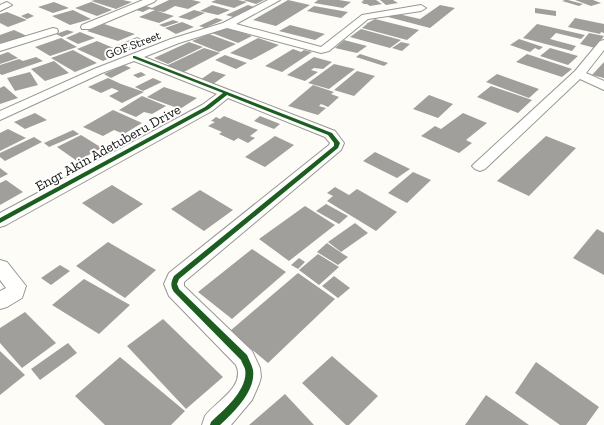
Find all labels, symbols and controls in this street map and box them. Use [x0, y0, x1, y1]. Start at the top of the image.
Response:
street label: GOF Street [104, 28, 163, 62]
street label: Engr Akin Adetuberu Drive [32, 101, 184, 195]

